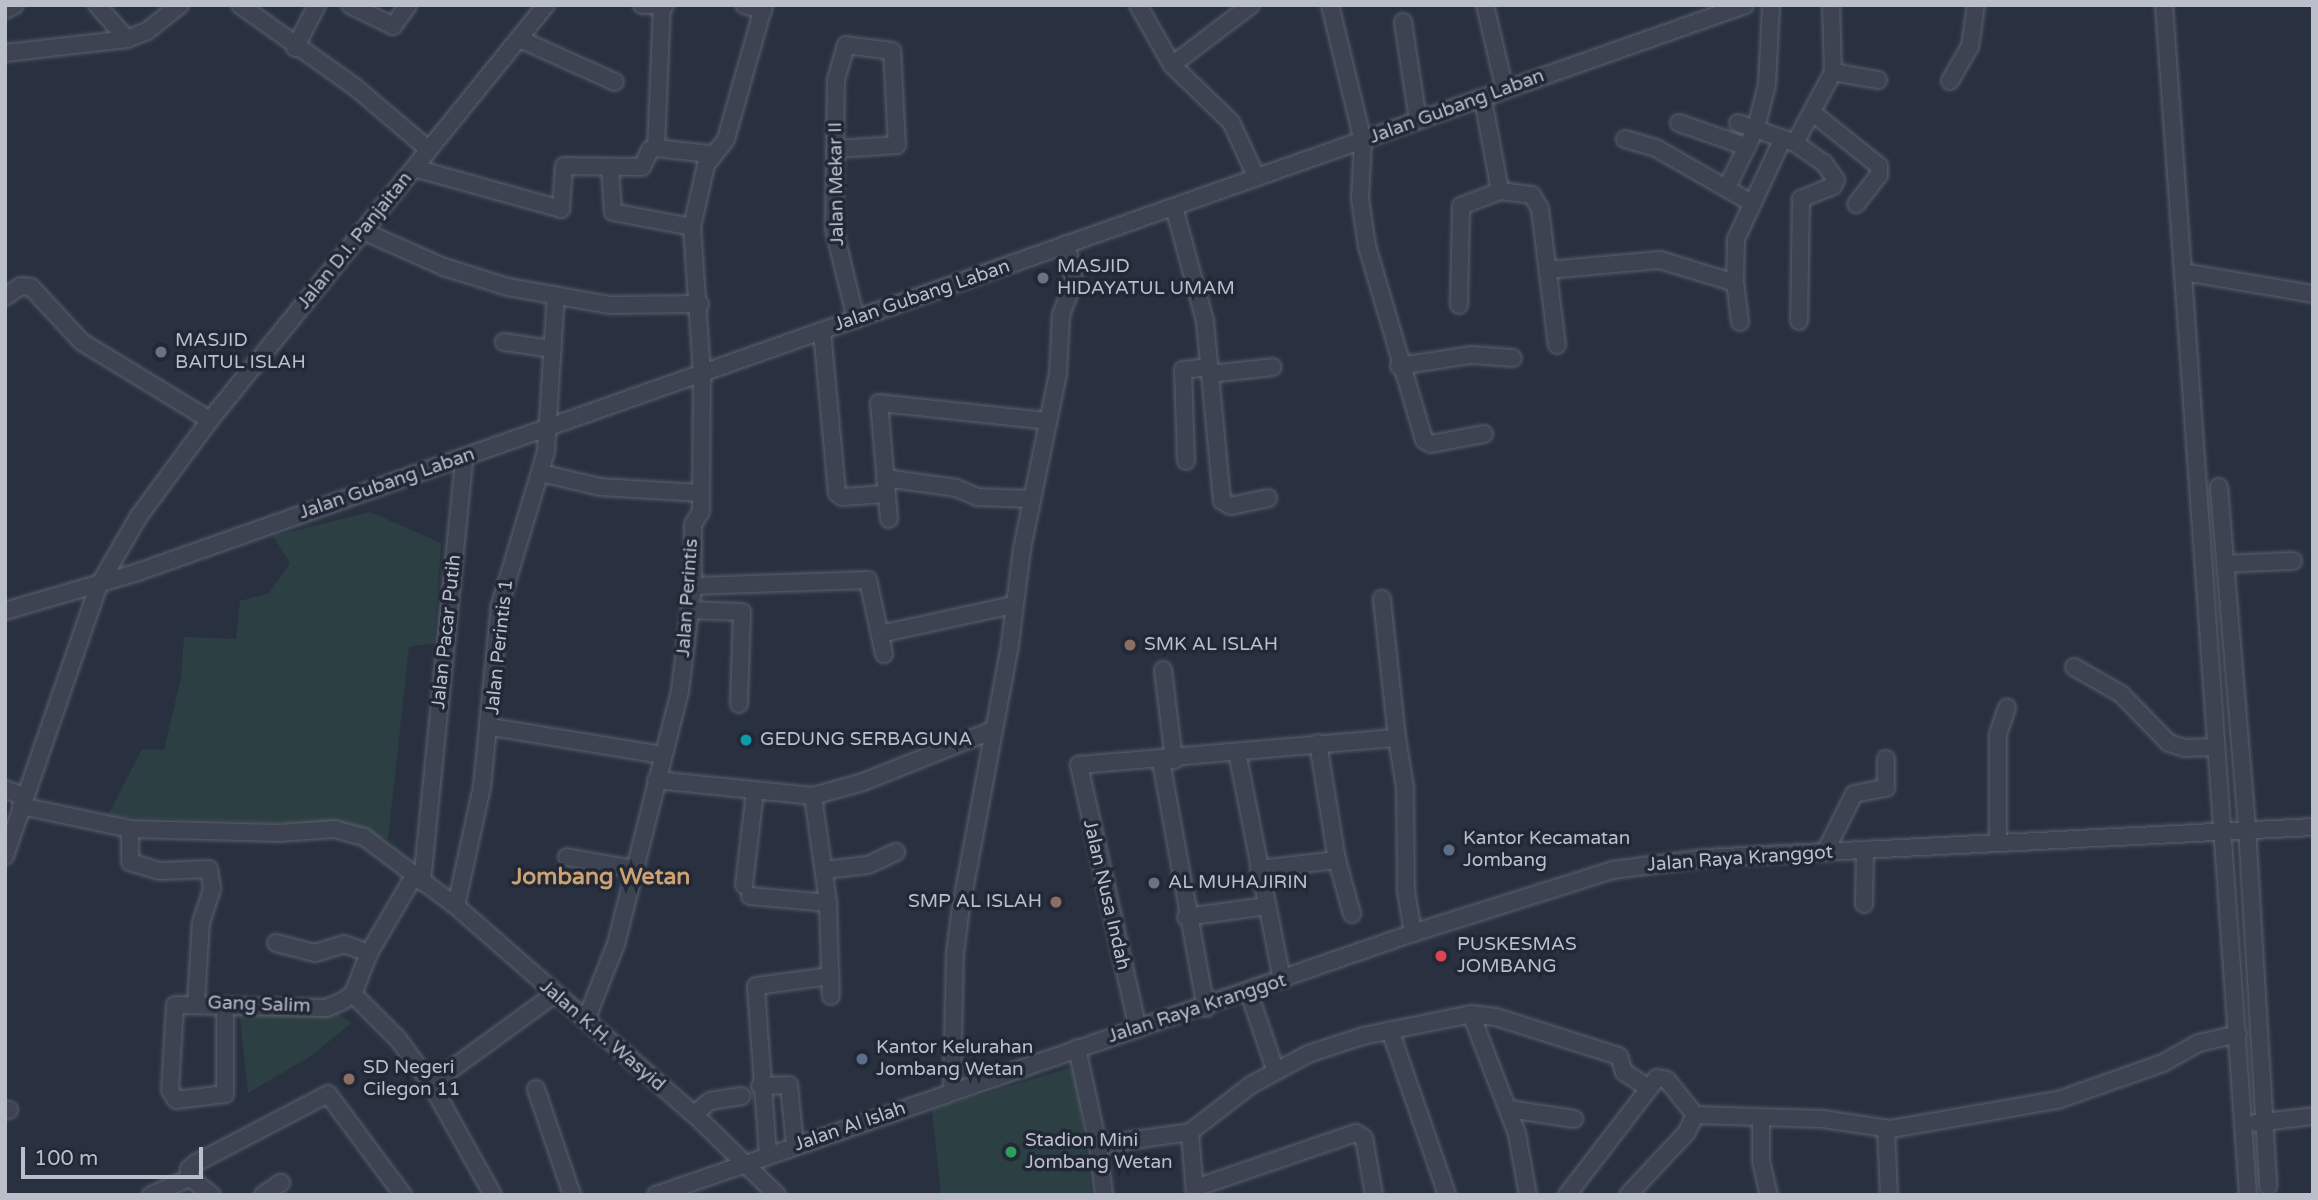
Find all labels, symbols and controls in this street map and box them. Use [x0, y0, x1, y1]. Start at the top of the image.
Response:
street label: Jalan Gubang Laban [1366, 65, 1548, 149]
street label: Jalan Mekar II [825, 122, 849, 246]
street label: Jalan D.I. Panjaitan [293, 168, 417, 314]
street label: Jalan Gubang Laban [831, 255, 1013, 337]
place label: MASJID HIDAYATUL UMAM [1057, 256, 1235, 300]
marker: MASJID HIDAYATUL UMAM [1035, 270, 1051, 286]
place label: MASJID BAITUL ISLAH [175, 330, 306, 374]
marker: MASJID BAITUL ISLAH [153, 344, 169, 360]
street label: Jalan Gubang Laban [296, 443, 478, 525]
street label: Jalan Perintis [672, 538, 704, 658]
street label: Jalan Pacar Putih [428, 554, 466, 710]
street label: Jalan Perintis 1 [482, 578, 518, 716]
place label: SMK AL ISLAH [1144, 634, 1278, 656]
marker: SMK AL ISLAH [1122, 637, 1138, 653]
place label: GEDUNG SERBAGUNA [760, 729, 972, 751]
marker: GEDUNG SERBAGUNA [738, 732, 754, 748]
street label: Jalan Nusa Indah [1078, 818, 1134, 972]
place label: Kantor Kecamatan Jombang [1463, 828, 1630, 872]
street label: Jalan Raya Kranggot [1646, 841, 1834, 877]
marker: Kantor Kecamatan Jombang [1441, 842, 1457, 858]
district label: Jombang Wetan [512, 863, 690, 891]
place label: AL MUHAJIRIN [1168, 872, 1308, 894]
marker: AL MUHAJIRIN [1146, 875, 1162, 891]
place label: SMP AL ISLAH [908, 891, 1042, 913]
marker: SMP AL ISLAH [1048, 894, 1064, 910]
place label: PUSKESMAS JOMBANG [1457, 934, 1577, 978]
marker: PUSKESMAS JOMBANG [1431, 946, 1451, 966]
street label: Jalan Raya Kranggot [1105, 969, 1289, 1049]
street label: Jalan K.H. Wasyid [535, 975, 669, 1097]
street label: Gang Salim [207, 992, 311, 1018]
place label: Kantor Kelurahan Jombang Wetan [876, 1037, 1033, 1081]
marker: Kantor Kelurahan Jombang Wetan [854, 1051, 870, 1067]
place label: SD Negeri Cilegon 11 [363, 1057, 460, 1101]
marker: SD Negeri Cilegon 11 [341, 1071, 357, 1087]
street label: Jalan Al Islah [791, 1097, 909, 1157]
place label: Stadion Mini Jombang Wetan [1025, 1130, 1173, 1174]
scale bar [24, 1134, 206, 1178]
marker: Stadion Mini Jombang Wetan [1003, 1144, 1019, 1160]
text: 100 m [34, 1146, 98, 1171]

